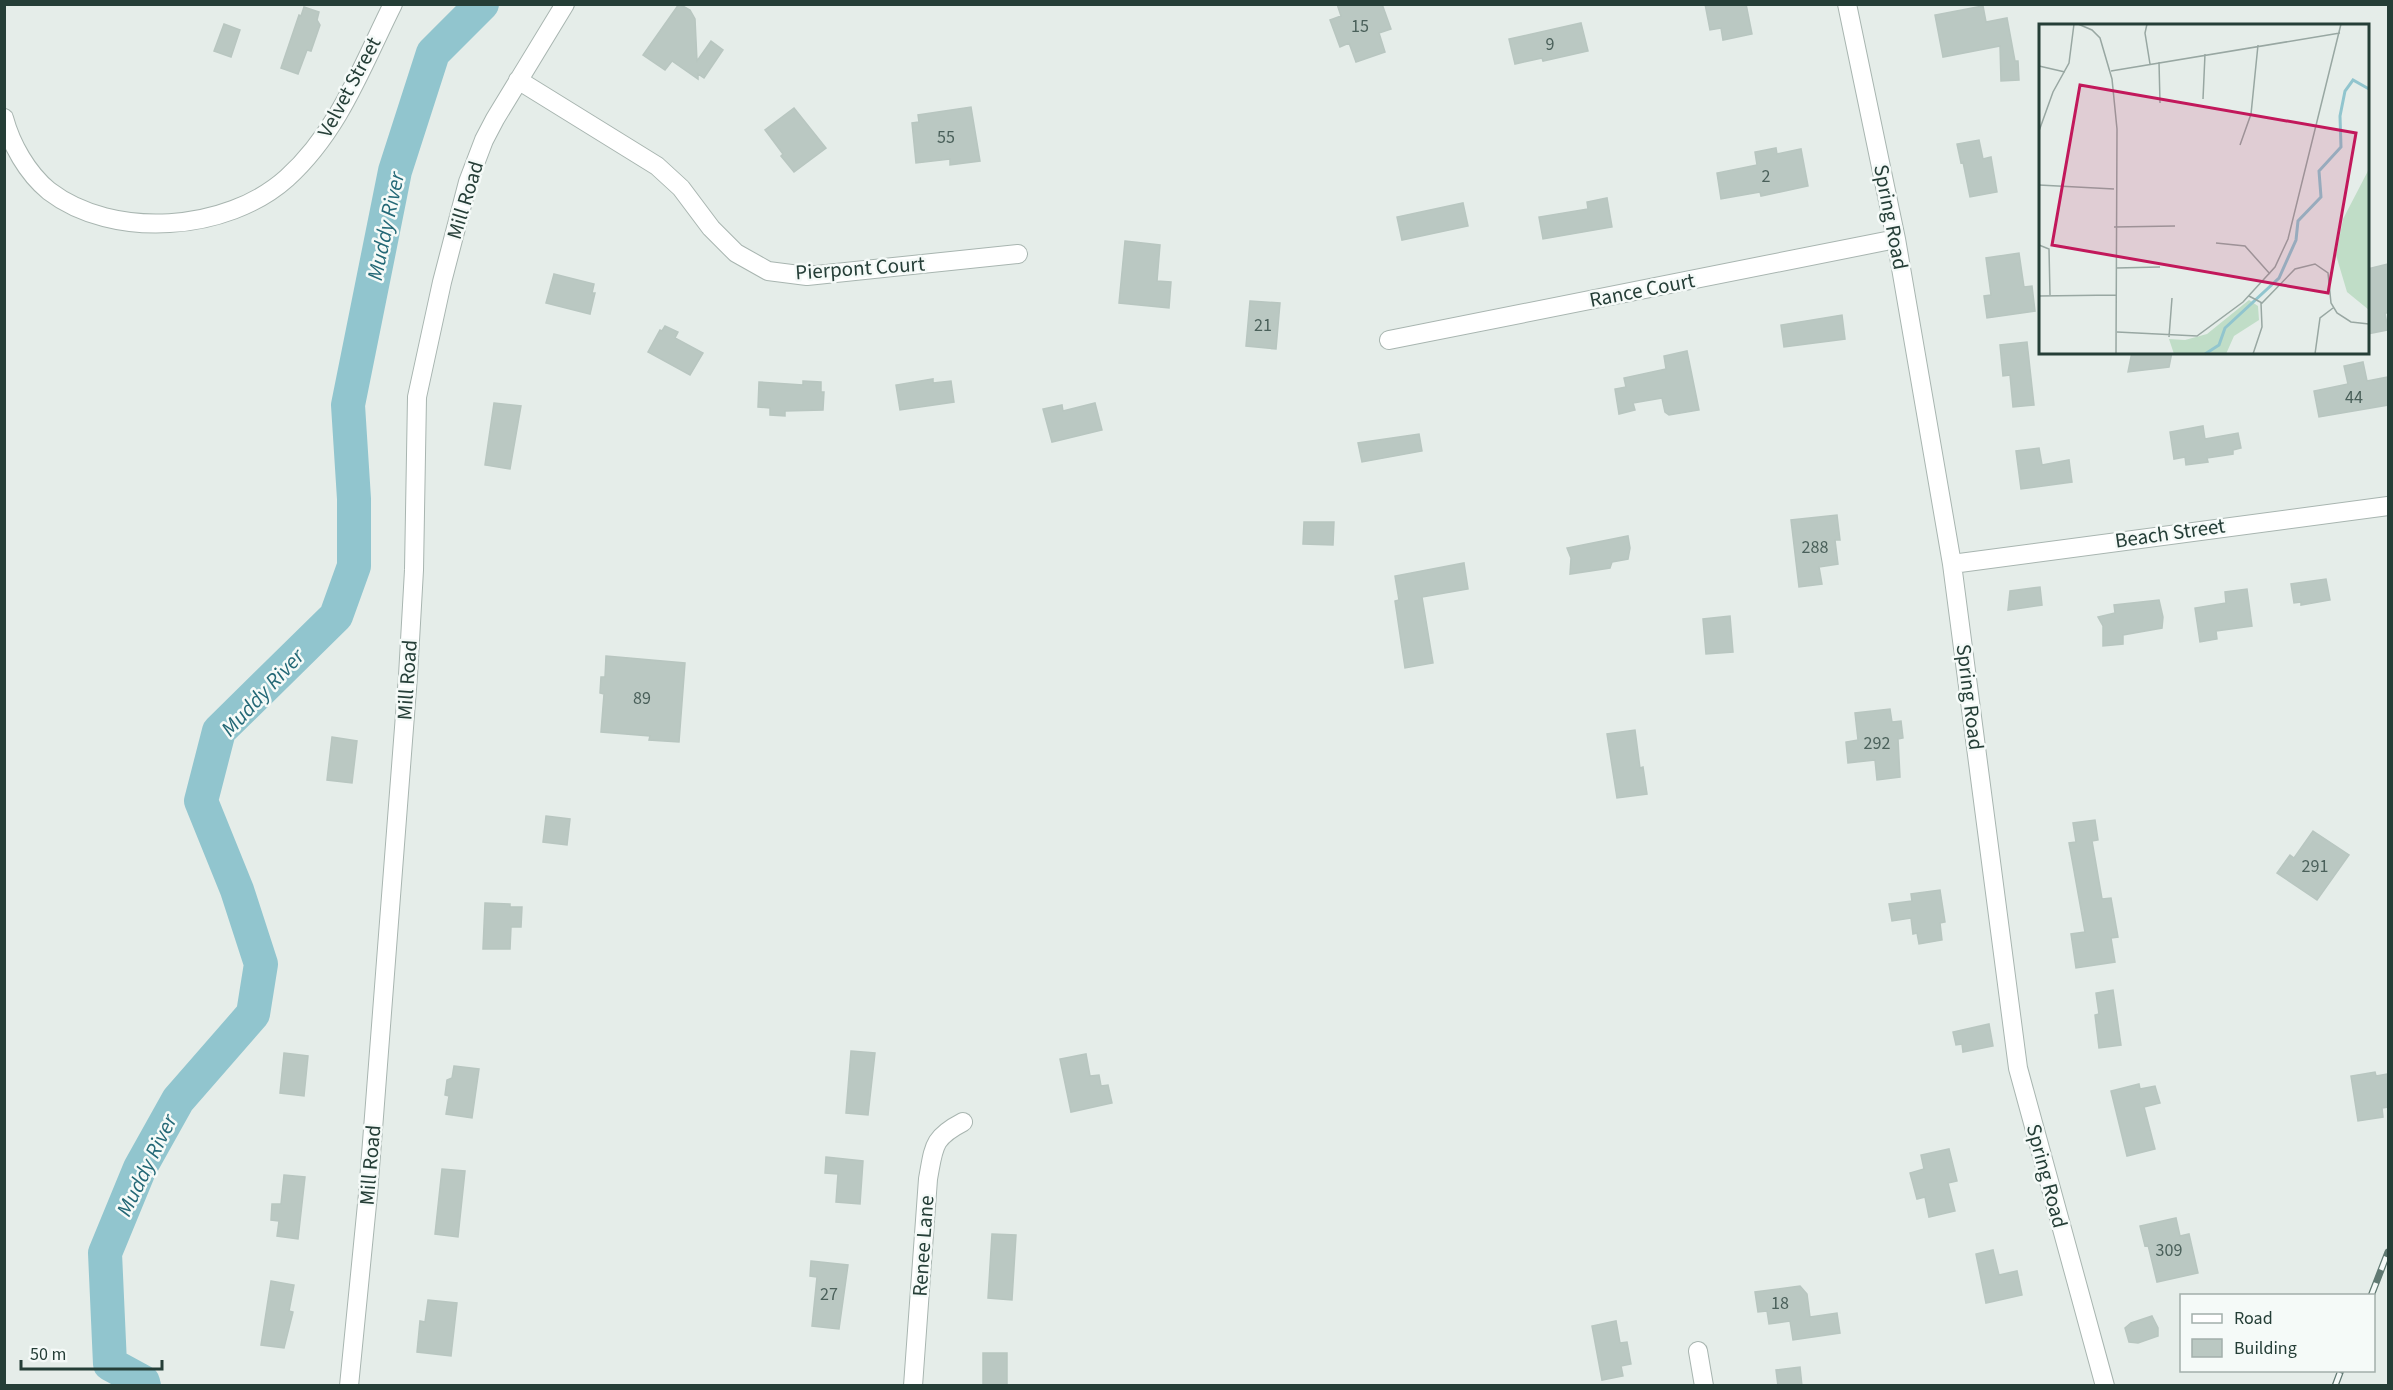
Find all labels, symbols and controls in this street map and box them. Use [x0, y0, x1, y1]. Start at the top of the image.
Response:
house number: 15 [1351, 14, 1369, 39]
inset map [2039, 24, 2369, 354]
street label: Velvet Street [310, 31, 388, 143]
house number: 9 [1546, 32, 1555, 57]
house number: 55 [937, 125, 955, 150]
street label: Mill Road [439, 157, 491, 243]
street label: Spring Road [1866, 162, 1916, 272]
house number: 2 [1762, 164, 1771, 189]
water label: Muddy River [359, 168, 413, 283]
street label: Pierpont Court [794, 249, 926, 287]
street label: Rance Court [1587, 265, 1697, 315]
house number: 21 [1254, 313, 1272, 338]
house number: 44 [2345, 385, 2363, 410]
street label: Beach Street [2113, 510, 2227, 556]
house number: 288 [1802, 535, 1828, 560]
street label: Mill Road [389, 639, 425, 721]
water label: Muddy River [213, 640, 313, 744]
street label: Spring Road [1949, 642, 1991, 752]
house number: 89 [633, 686, 651, 711]
house number: 292 [1864, 731, 1890, 756]
house number: 291 [2302, 854, 2328, 879]
water label: Muddy River [108, 1108, 186, 1222]
street label: Spring Road [2019, 1121, 2075, 1231]
street label: Mill Road [352, 1124, 388, 1206]
street label: Renee Lane [905, 1194, 941, 1298]
house number: 309 [2156, 1238, 2182, 1263]
house number: 27 [820, 1282, 838, 1307]
house number: 18 [1771, 1291, 1789, 1316]
legend [2180, 1294, 2375, 1372]
text: Road [2234, 1306, 2273, 1331]
scale bar [21, 1333, 162, 1371]
text: Building [2234, 1336, 2297, 1361]
text: 50 m [30, 1342, 66, 1367]

